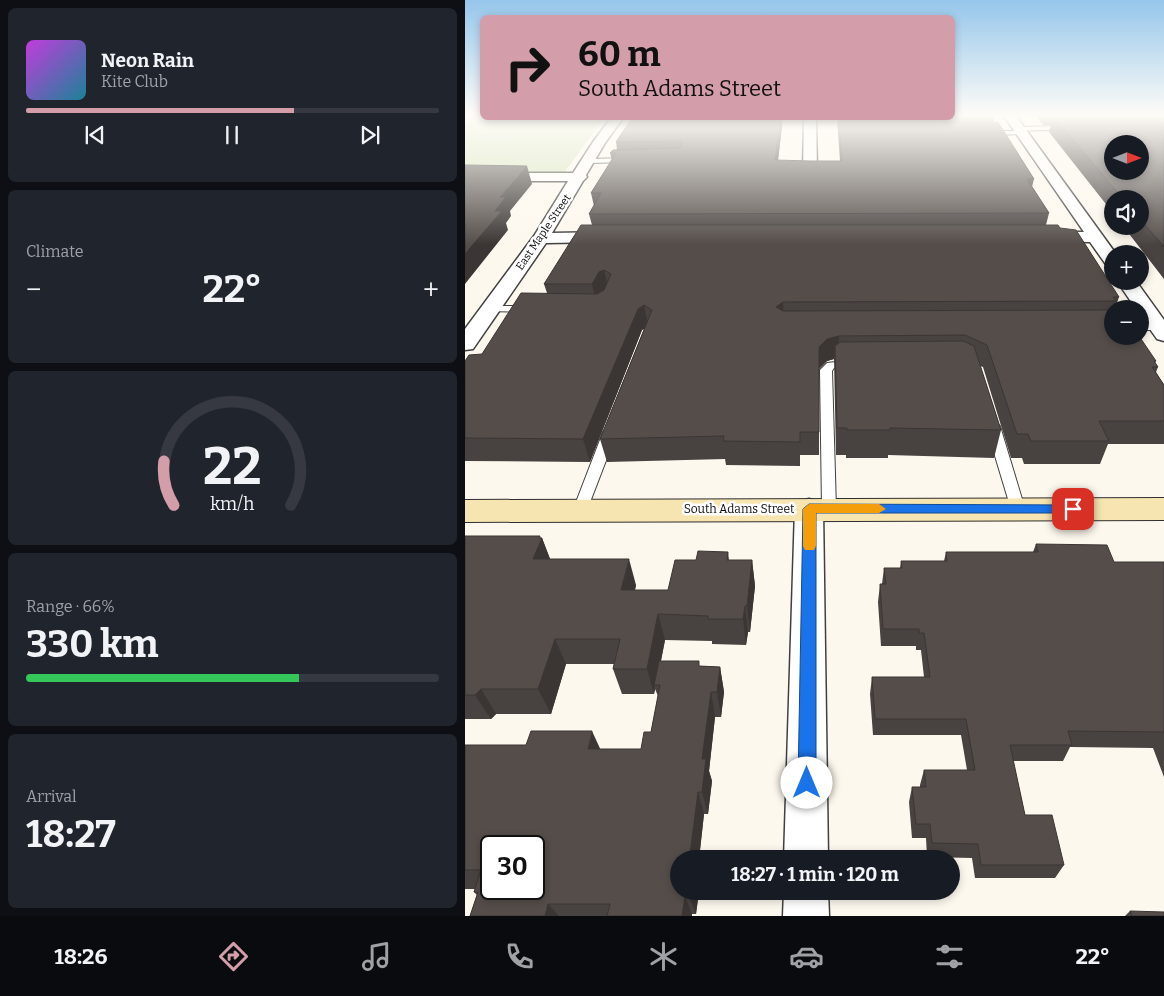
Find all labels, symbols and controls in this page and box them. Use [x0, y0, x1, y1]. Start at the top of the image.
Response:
text: 60 m [578, 33, 661, 75]
icon: right [495, 35, 560, 100]
text: Neon Rain [101, 49, 194, 72]
text: Kite Club [101, 72, 168, 91]
text: South Adams Street [578, 75, 781, 102]
icon: previous [81, 121, 109, 149]
icon: pause [218, 121, 246, 149]
icon: next [356, 121, 384, 149]
north arrow [1104, 135, 1149, 180]
map controls [1104, 135, 1149, 345]
button: sound [1104, 190, 1149, 235]
street label: East Maple Street [513, 192, 574, 273]
text: Climate [26, 242, 84, 261]
button: + [1104, 245, 1149, 290]
text: 22° [202, 266, 262, 312]
text: − [26, 273, 41, 306]
text: + [423, 273, 439, 306]
button: − [1104, 300, 1149, 345]
text: 22 [203, 435, 262, 498]
pin [1052, 488, 1094, 530]
text: km/h [210, 493, 255, 515]
icon: arrive [1059, 495, 1087, 523]
street label: South Adams Street [684, 502, 795, 516]
text: Range · 66% [26, 597, 115, 616]
text: 330 km [26, 621, 158, 667]
position arrow [780, 756, 832, 808]
text: Arrival [26, 787, 77, 806]
text: 18:27 [26, 811, 116, 857]
speed limit sign: 30 [480, 835, 545, 900]
text: 18:27 · 1 min · 120 m [731, 863, 899, 886]
icon: directions [216, 939, 251, 974]
icon: music [359, 939, 394, 974]
icon: phone [502, 939, 537, 974]
icon: climate [646, 939, 681, 974]
icon: car [789, 939, 824, 974]
icon: filters [932, 939, 967, 974]
text: 18:26 [54, 943, 107, 970]
text: 22° [1075, 943, 1110, 970]

